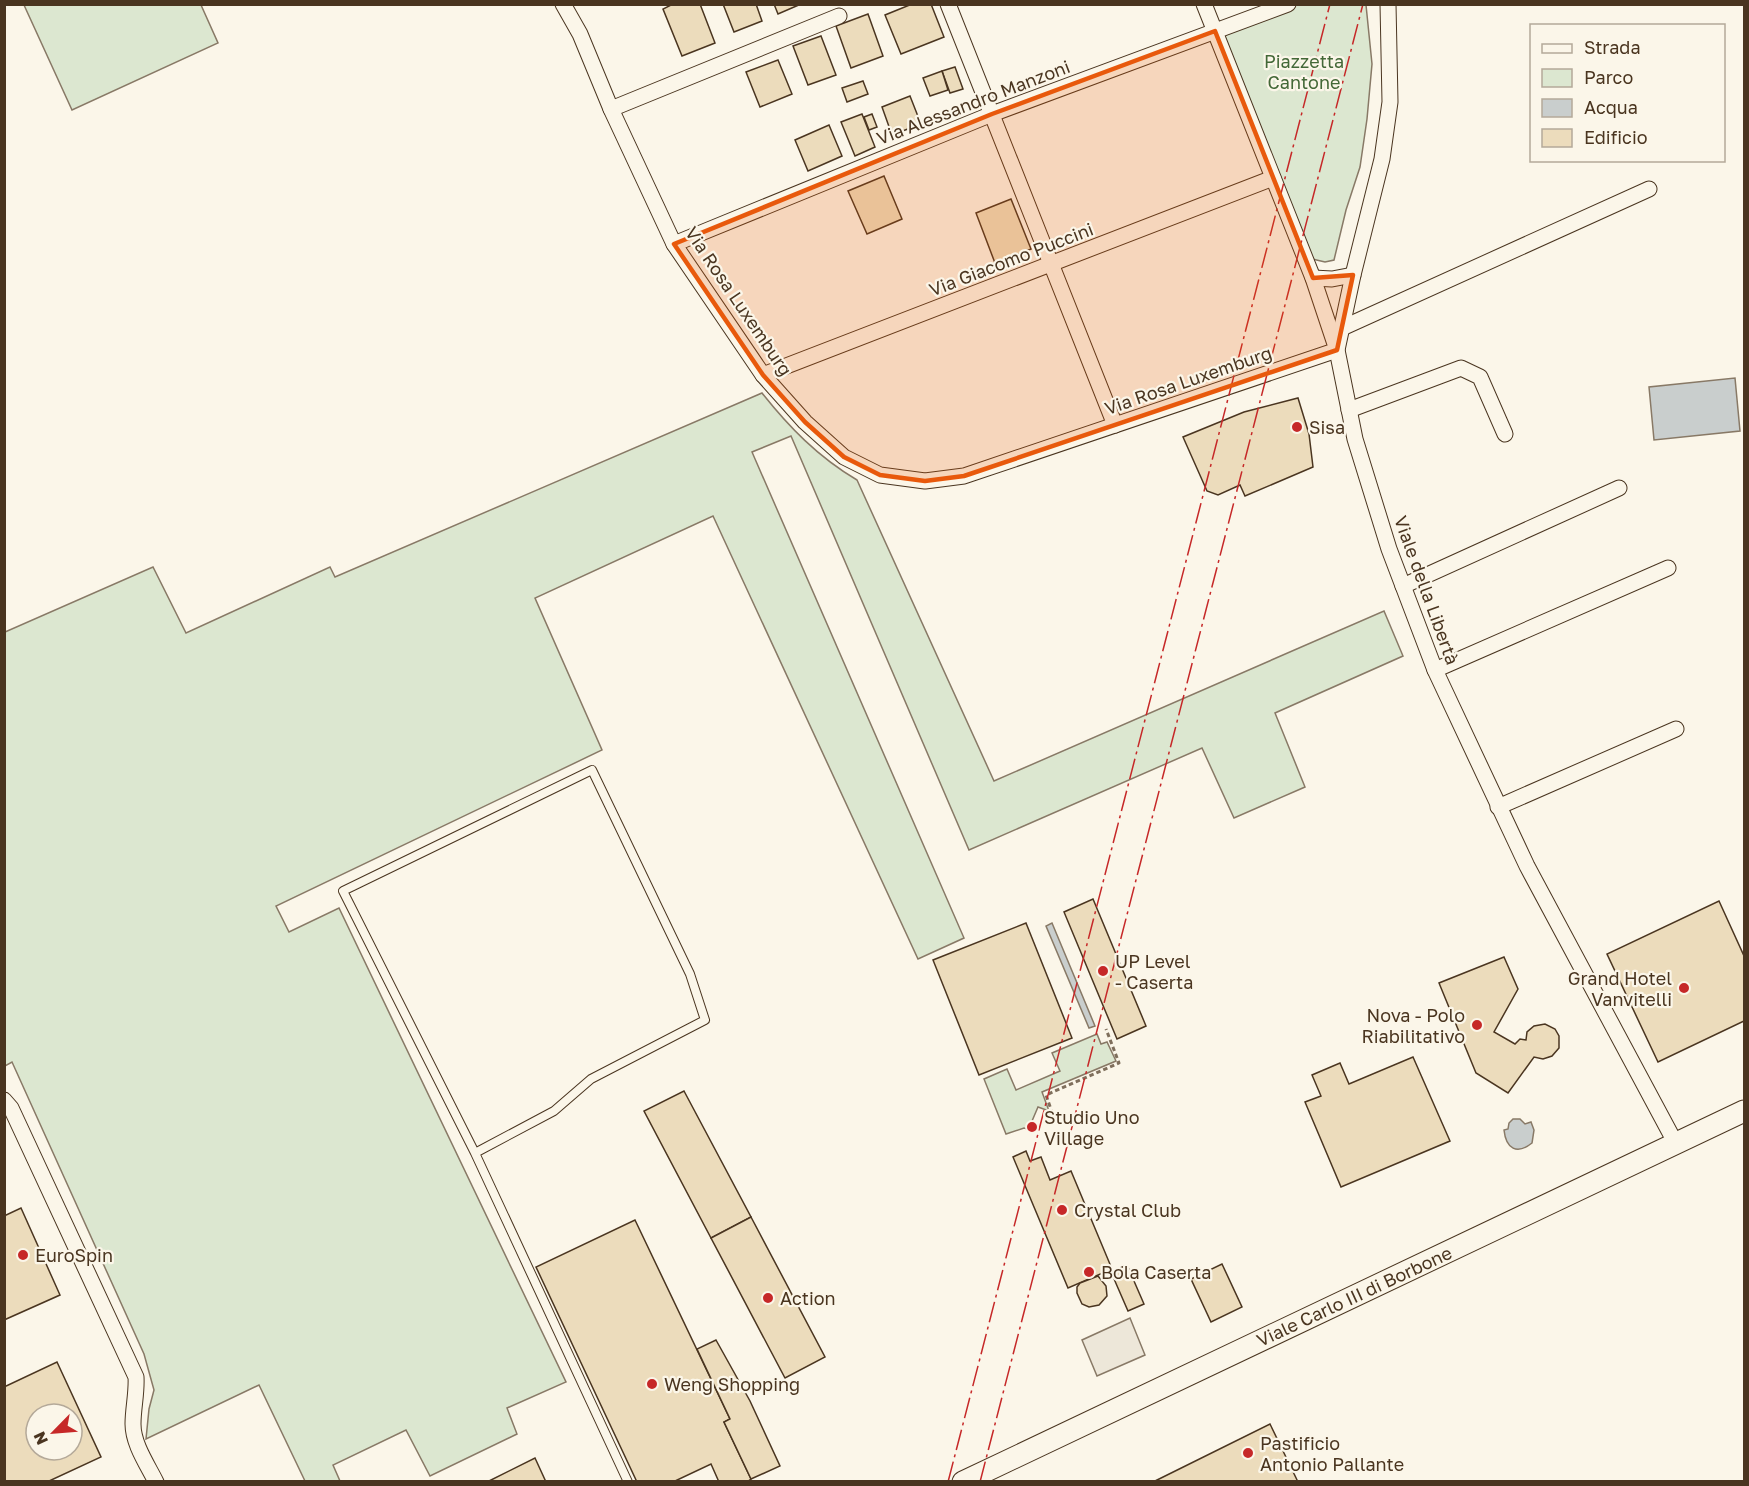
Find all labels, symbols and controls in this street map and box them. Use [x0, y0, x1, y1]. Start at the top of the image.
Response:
legend [1530, 24, 1725, 162]
text: Strada [1584, 36, 1641, 58]
park label: Piazzetta Cantone [1264, 50, 1344, 93]
street label: Via Alessandro Manzoni [873, 55, 1073, 149]
text: Parco [1584, 66, 1633, 88]
text: Acqua [1584, 96, 1638, 118]
text: Edificio [1584, 126, 1648, 148]
street label: Via Giacomo Puccini [926, 218, 1096, 300]
street label: Via Rosa Luxemburg [681, 222, 797, 380]
street label: Via Rosa Luxemburg [1102, 341, 1274, 419]
place label: Sisa [1309, 416, 1345, 438]
marker: Sisa [1290, 420, 1304, 434]
street label: Viale della Libertà [1390, 513, 1464, 667]
place label: UP Level - Caserta [1115, 950, 1193, 993]
marker: UP Level - Caserta [1096, 964, 1110, 978]
place label: Grand Hotel Vanvitelli [1568, 967, 1672, 1010]
marker: Grand Hotel Vanvitelli [1677, 981, 1691, 995]
place label: Nova - Polo Riabilitativo [1362, 1004, 1465, 1047]
marker: Nova - Polo Riabilitativo [1470, 1018, 1484, 1032]
place label: Studio Uno Village [1044, 1106, 1139, 1149]
marker: Studio Uno Village [1025, 1120, 1039, 1134]
place label: Crystal Club [1074, 1199, 1181, 1221]
marker: Crystal Club [1055, 1203, 1069, 1217]
street label: Viale Carlo III di Borbone [1253, 1241, 1455, 1351]
place label: EuroSpin [35, 1244, 113, 1266]
marker: EuroSpin [16, 1248, 30, 1262]
place label: Bola Caserta [1101, 1261, 1211, 1283]
marker: Bola Caserta [1082, 1265, 1096, 1279]
place label: Action [780, 1287, 836, 1309]
marker: Action [761, 1291, 775, 1305]
place label: Weng Shopping [664, 1373, 800, 1395]
marker: Weng Shopping [645, 1377, 659, 1391]
north arrow [24, 1402, 84, 1462]
text: N [29, 1429, 52, 1448]
place label: Pastificio Antonio Pallante [1260, 1432, 1404, 1475]
marker: Pastificio Antonio Pallante [1241, 1446, 1255, 1460]

